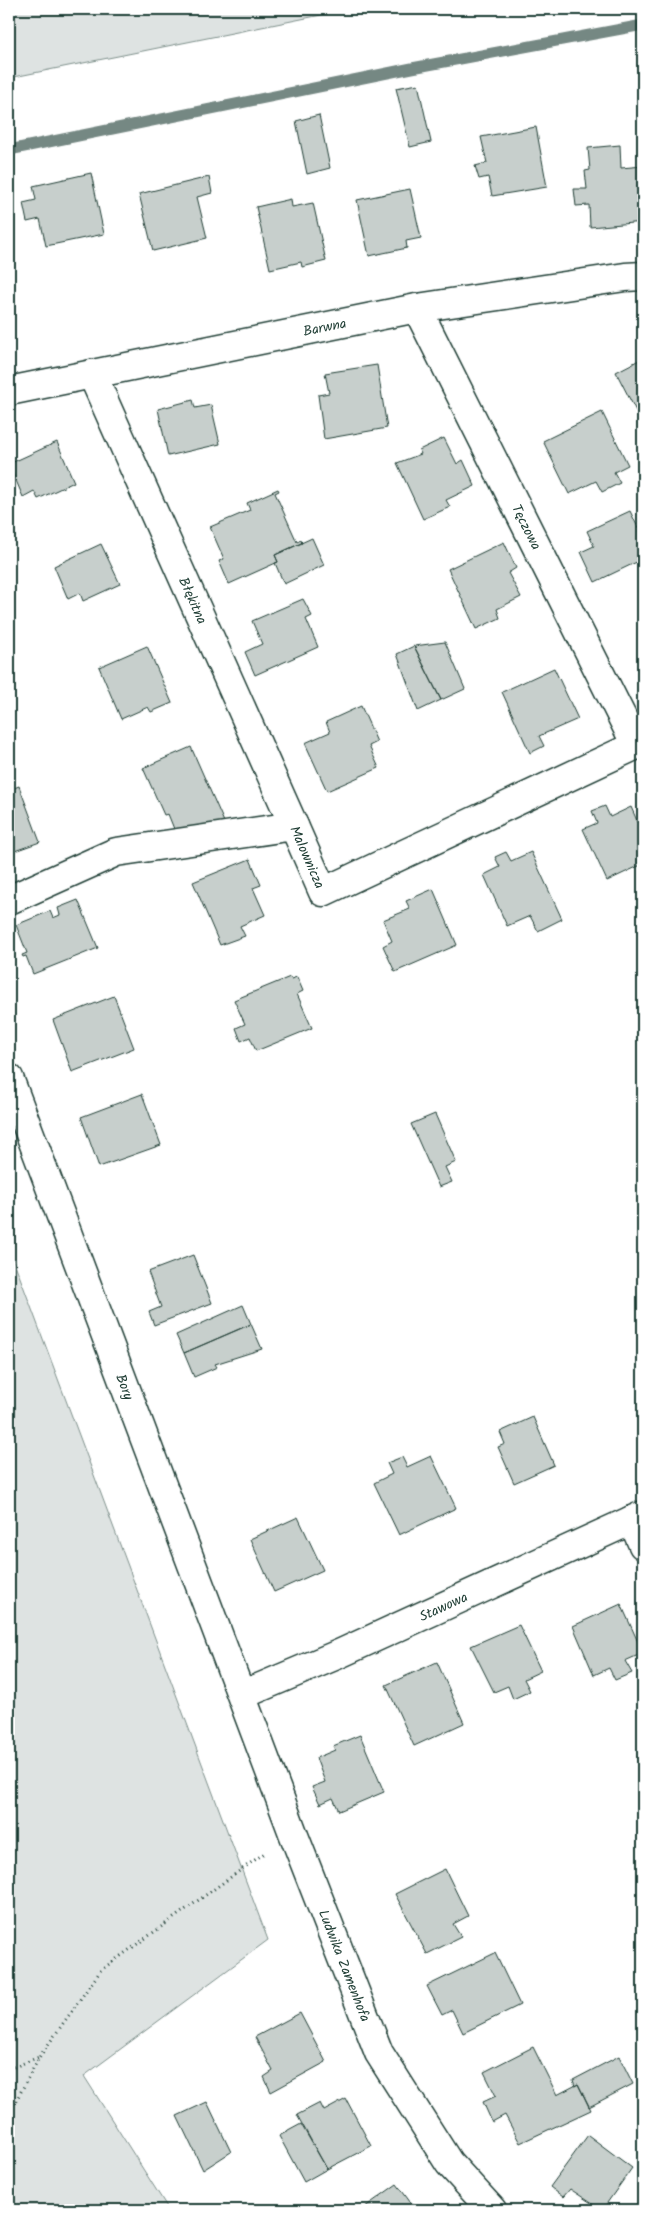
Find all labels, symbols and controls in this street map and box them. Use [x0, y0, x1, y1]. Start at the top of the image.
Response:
street label: Barwna [301, 313, 348, 343]
street label: Tęczowa [505, 501, 547, 554]
street label: Błękitna [172, 574, 212, 628]
street label: Malownicza [283, 822, 330, 892]
street label: Bory [109, 1371, 139, 1404]
street label: Stawowa [416, 1587, 472, 1628]
street label: Ludwika Zamenhofa [312, 1907, 376, 2025]

